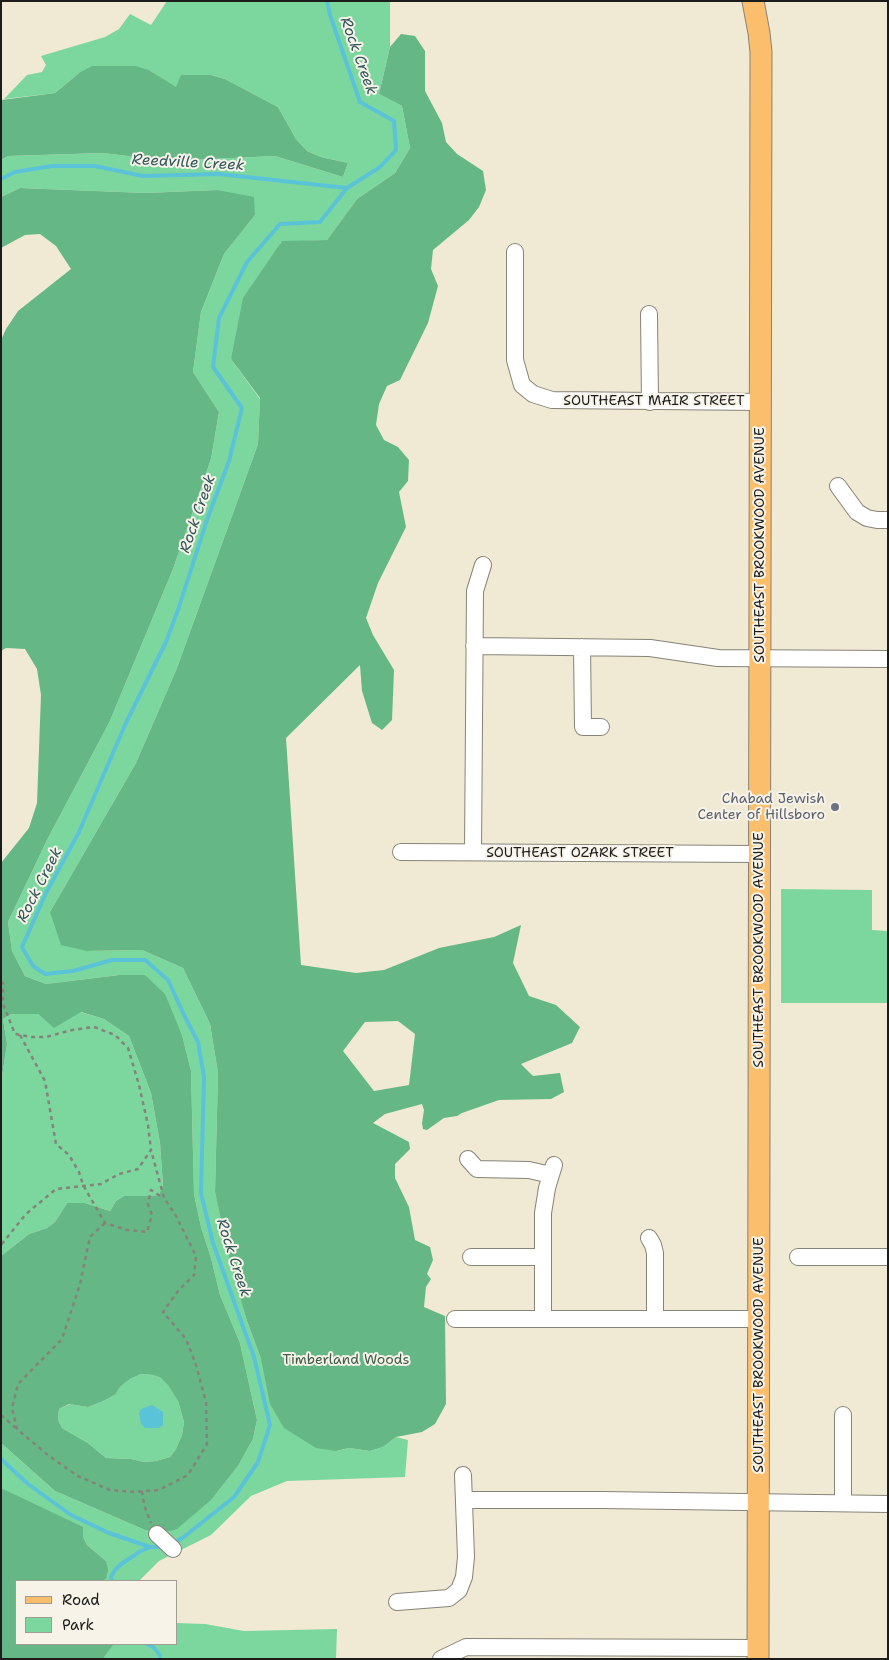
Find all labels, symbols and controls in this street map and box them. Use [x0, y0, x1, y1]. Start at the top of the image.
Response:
water label: Rock Creek [336, 15, 380, 97]
water label: Reedville Creek [131, 151, 245, 175]
street label: SOUTHEAST MAIR STREET [563, 393, 745, 409]
street label: SOUTHEAST BROOKWOOD AVENUE [752, 427, 768, 663]
water label: Rock Creek [176, 473, 220, 555]
place label: Chabad Jewish Center of Hillsboro [697, 791, 825, 824]
marker: Chabad Jewish Center of Hillsboro [829, 801, 841, 813]
street label: SOUTHEAST BROOKWOOD AVENUE [751, 832, 767, 1068]
water label: Rock Creek [14, 845, 66, 925]
street label: SOUTHEAST OZARK STREET [486, 845, 674, 861]
water label: Rock Creek [212, 1217, 254, 1299]
street label: SOUTHEAST BROOKWOOD AVENUE [751, 1237, 767, 1473]
park label: Timberland Woods [282, 1352, 410, 1368]
legend [15, 1580, 178, 1645]
text: Road [62, 1590, 100, 1610]
text: Park [62, 1615, 94, 1635]

